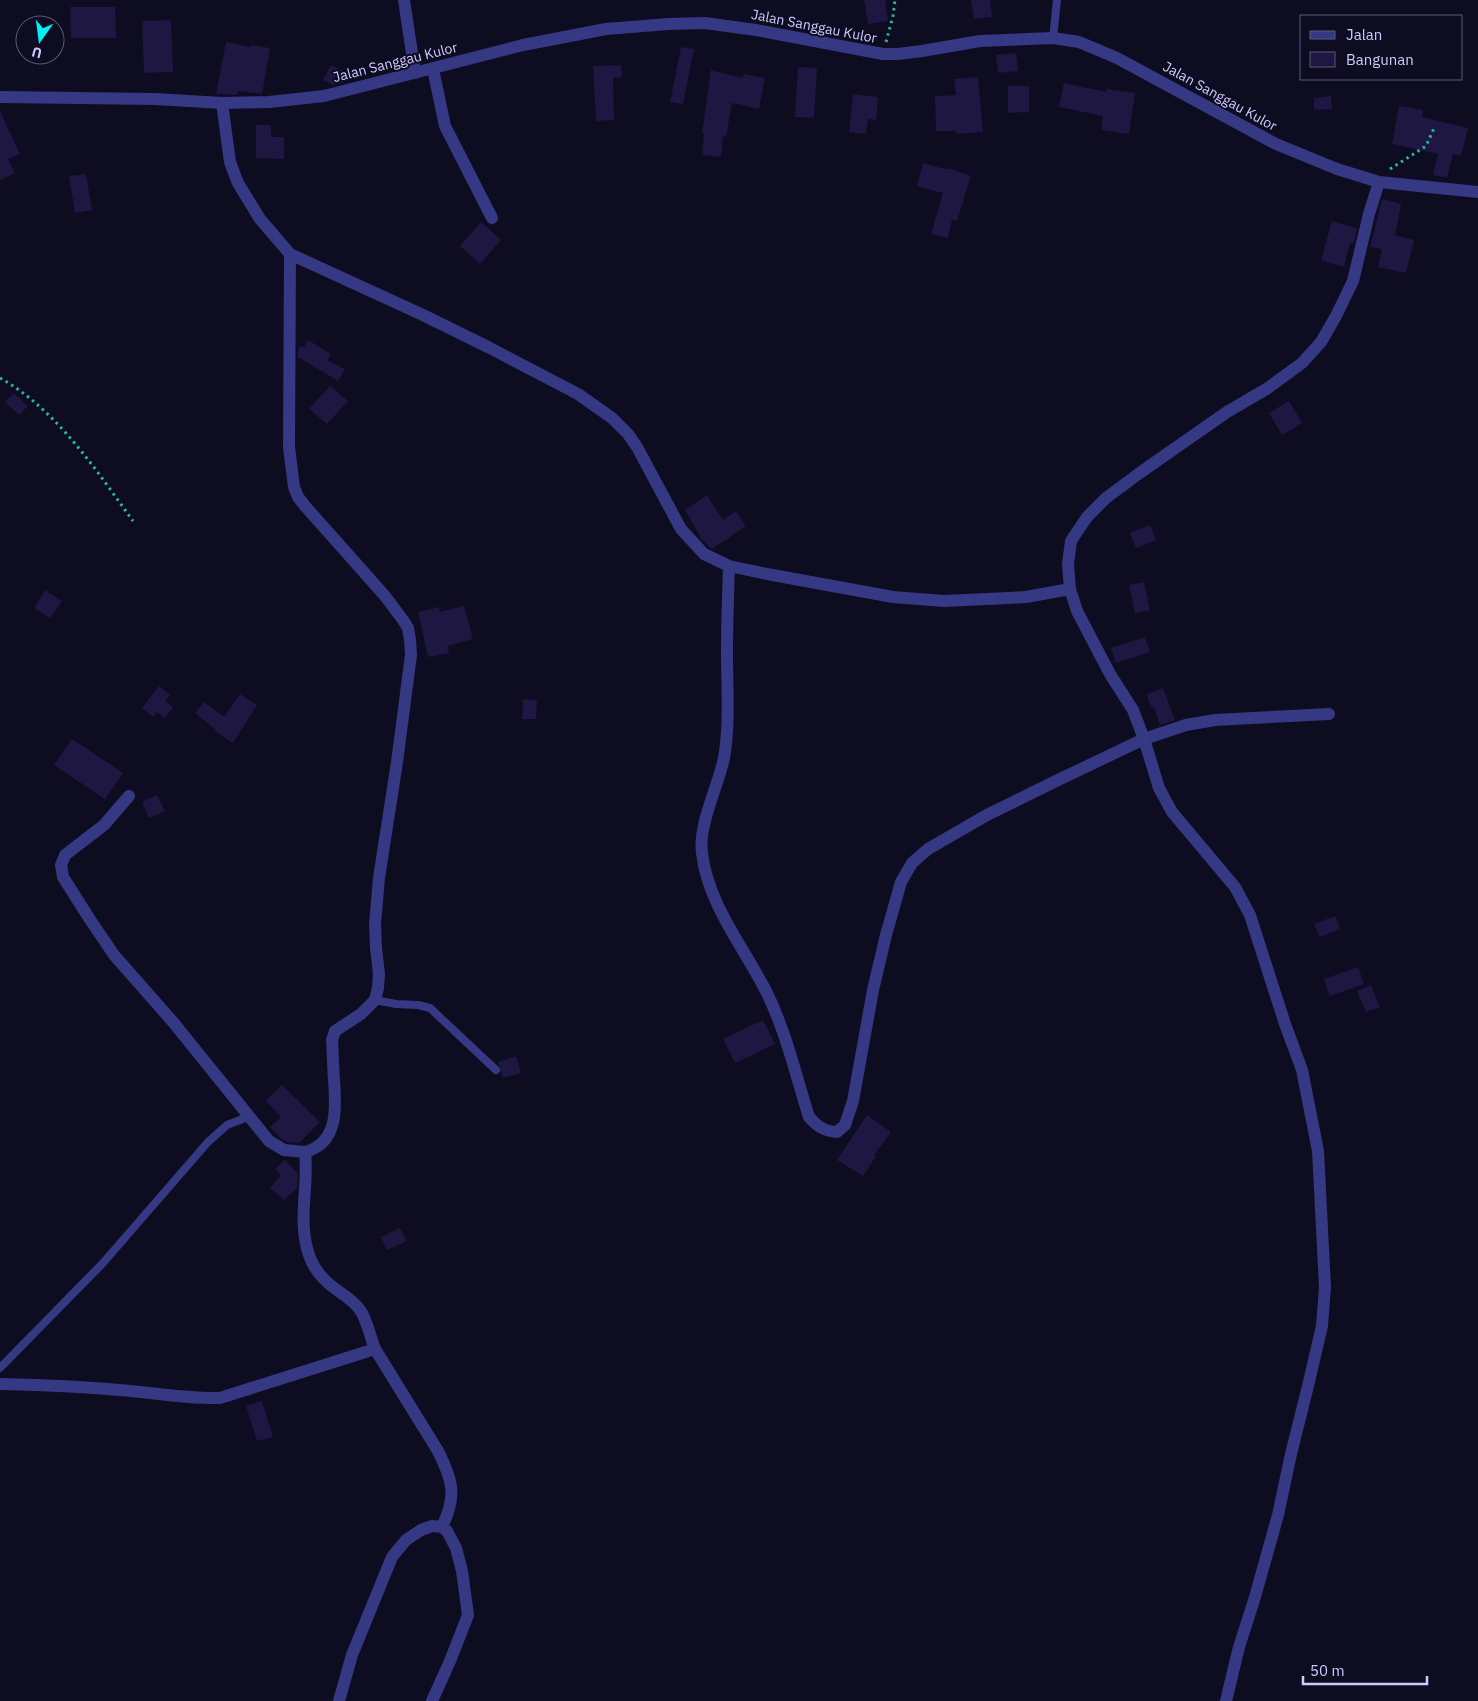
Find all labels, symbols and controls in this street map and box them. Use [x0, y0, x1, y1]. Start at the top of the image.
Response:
street label: Jalan Sanggau Kulor [750, 5, 878, 47]
north arrow [15, 15, 65, 65]
legend [1300, 15, 1463, 80]
text: Jalan [1346, 25, 1382, 44]
street label: Jalan Sanggau Kulor [331, 38, 459, 86]
text: U [30, 43, 44, 63]
text: Bangunan [1346, 50, 1414, 69]
street label: Jalan Sanggau Kulor [1160, 57, 1280, 135]
scale bar [1303, 1654, 1427, 1686]
text: 50 m [1310, 1661, 1345, 1680]

